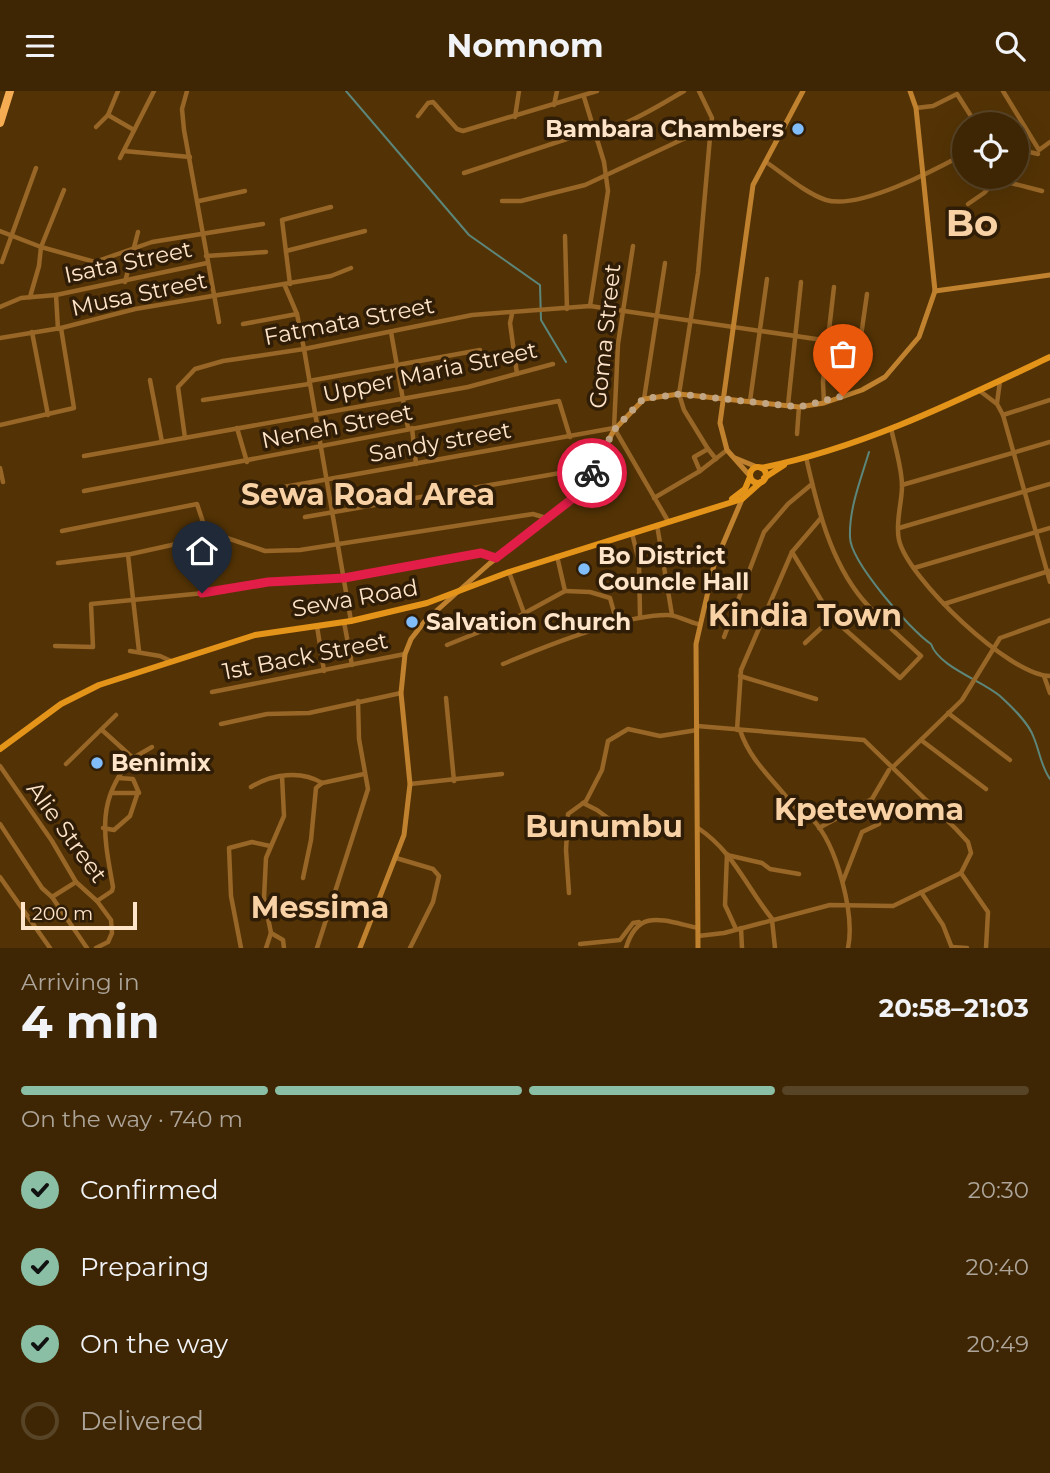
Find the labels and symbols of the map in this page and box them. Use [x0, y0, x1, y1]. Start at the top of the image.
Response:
place label: Bambara Chambers [545, 115, 784, 143]
marker: Bambara Chambers [790, 121, 806, 137]
district label: Bo [946, 200, 998, 245]
street label: Isata Street [62, 235, 194, 289]
street label: Goma Street [583, 262, 627, 410]
street label: Musa Street [69, 266, 209, 322]
street label: Fatmata Street [261, 291, 437, 351]
pin [813, 324, 873, 396]
street label: Upper Maria Street [320, 336, 540, 408]
street label: Neneh Street [259, 398, 415, 454]
street label: Sandy street [367, 416, 513, 468]
courier [557, 438, 627, 508]
district label: Sewa Road Area [241, 476, 495, 513]
pin [172, 521, 232, 593]
place label: Bo District Councle Hall [598, 542, 749, 596]
marker: Bo District Councle Hall [576, 561, 592, 577]
street label: Sewa Road [290, 573, 420, 623]
district label: Kindia Town [708, 597, 902, 634]
place label: Salvation Church [426, 608, 631, 636]
marker: Salvation Church [404, 614, 420, 630]
street label: 1st Back Street [220, 626, 390, 686]
place label: Benimix [111, 749, 211, 777]
marker: Benimix [89, 755, 105, 771]
street label: Alie Street [21, 776, 113, 888]
district label: Kpetewoma [774, 791, 964, 828]
district label: Bunumbu [525, 808, 683, 845]
district label: Messima [251, 889, 389, 926]
scale bar [21, 899, 136, 931]

